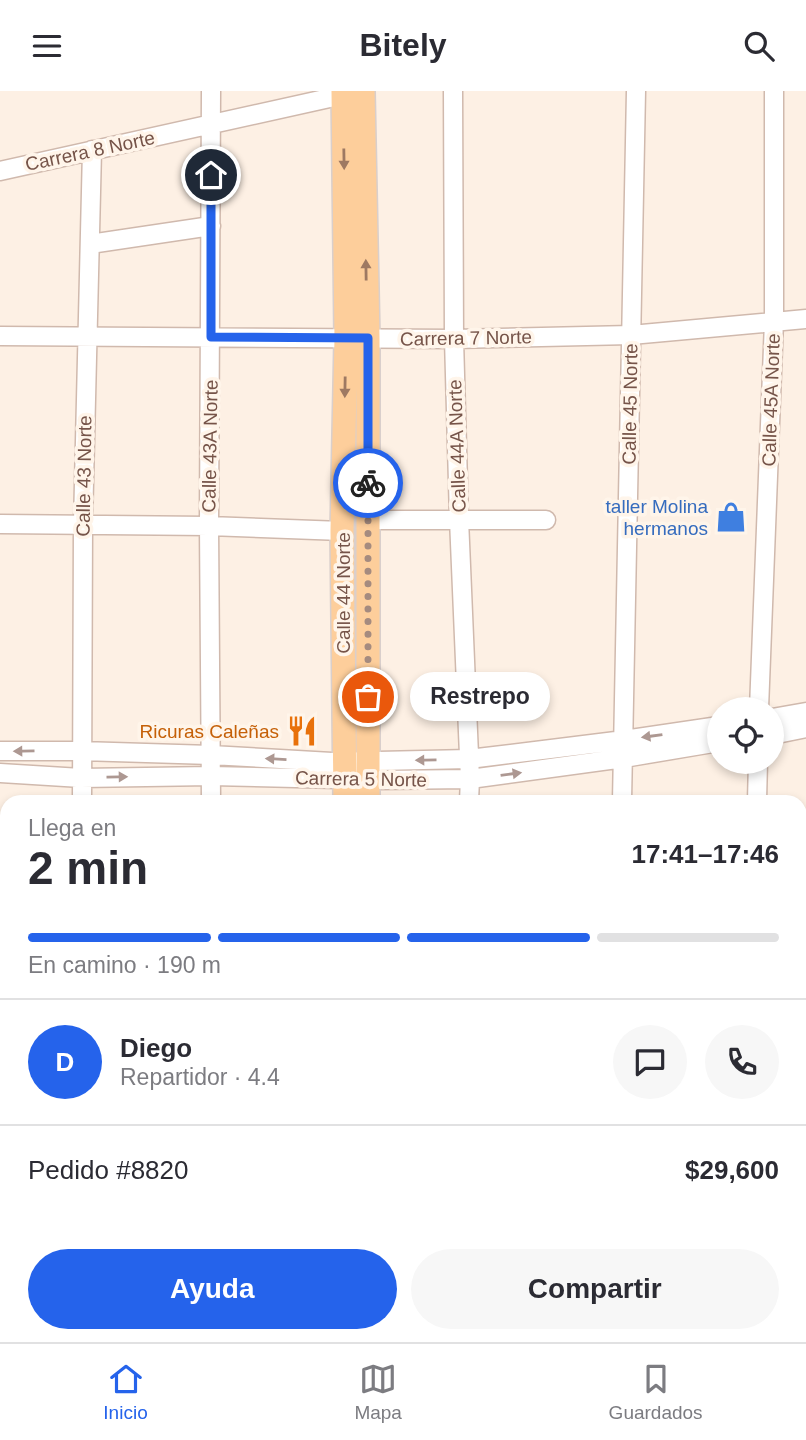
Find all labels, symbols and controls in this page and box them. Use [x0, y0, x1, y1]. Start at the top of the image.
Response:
icon: menu [28, 27, 66, 65]
text: Bitely [359, 27, 447, 63]
icon: search [740, 27, 778, 65]
street label: Carrera 8 Norte [23, 127, 157, 175]
pin [181, 145, 241, 205]
one-way arrow [338, 148, 350, 170]
icon: home [192, 156, 230, 194]
one-way arrow [361, 259, 372, 281]
street label: Carrera 7 Norte [400, 326, 532, 350]
street label: Calle 45A Norte [758, 333, 784, 467]
street label: Calle 45 Norte [618, 343, 642, 465]
one-way arrow [339, 376, 351, 398]
street label: Calle 43A Norte [198, 379, 222, 513]
street label: Calle 44A Norte [444, 379, 470, 513]
street label: Calle 43 Norte [72, 415, 96, 537]
courier [333, 448, 403, 518]
icon: bike [349, 464, 387, 502]
place label: taller Molina hermanos [606, 496, 708, 539]
shop icon: taller Molina hermanos [714, 500, 748, 534]
street label: Calle 44 Norte [333, 532, 354, 654]
pin [338, 667, 398, 727]
callout: Restrepo [410, 673, 550, 721]
icon: bag [349, 678, 387, 716]
text: Restrepo [430, 683, 530, 709]
map controls [707, 697, 784, 774]
button: locate [707, 697, 784, 774]
restaurant icon: Ricuras Caleñas [285, 714, 319, 748]
place label: Ricuras Caleñas [140, 721, 279, 742]
one-way arrow [641, 731, 663, 742]
one-way arrow [13, 745, 35, 757]
one-way arrow [265, 753, 287, 764]
one-way arrow [414, 755, 436, 766]
street label: Carrera 5 Norte [295, 767, 427, 791]
one-way arrow [500, 768, 522, 779]
one-way arrow [106, 771, 128, 783]
text: Llega en [28, 815, 116, 841]
text: 17:41–17:46 [632, 839, 779, 869]
text: 2 min [28, 842, 148, 894]
text: En camino · 190 m [28, 952, 221, 978]
button: chat [613, 1025, 687, 1099]
button: phone [705, 1025, 779, 1099]
text: Diego [120, 1033, 192, 1063]
text: D [56, 1047, 74, 1077]
text: Repartidor · 4.4 [120, 1064, 280, 1090]
text: Pedido #8820 [28, 1155, 188, 1185]
text: $29,600 [685, 1155, 779, 1185]
button: Ayuda [28, 1249, 397, 1329]
button: Compartir [411, 1249, 779, 1329]
tab: Inicio [103, 1360, 148, 1424]
tab: Mapa [354, 1360, 402, 1424]
tab: Guardados [609, 1360, 703, 1424]

